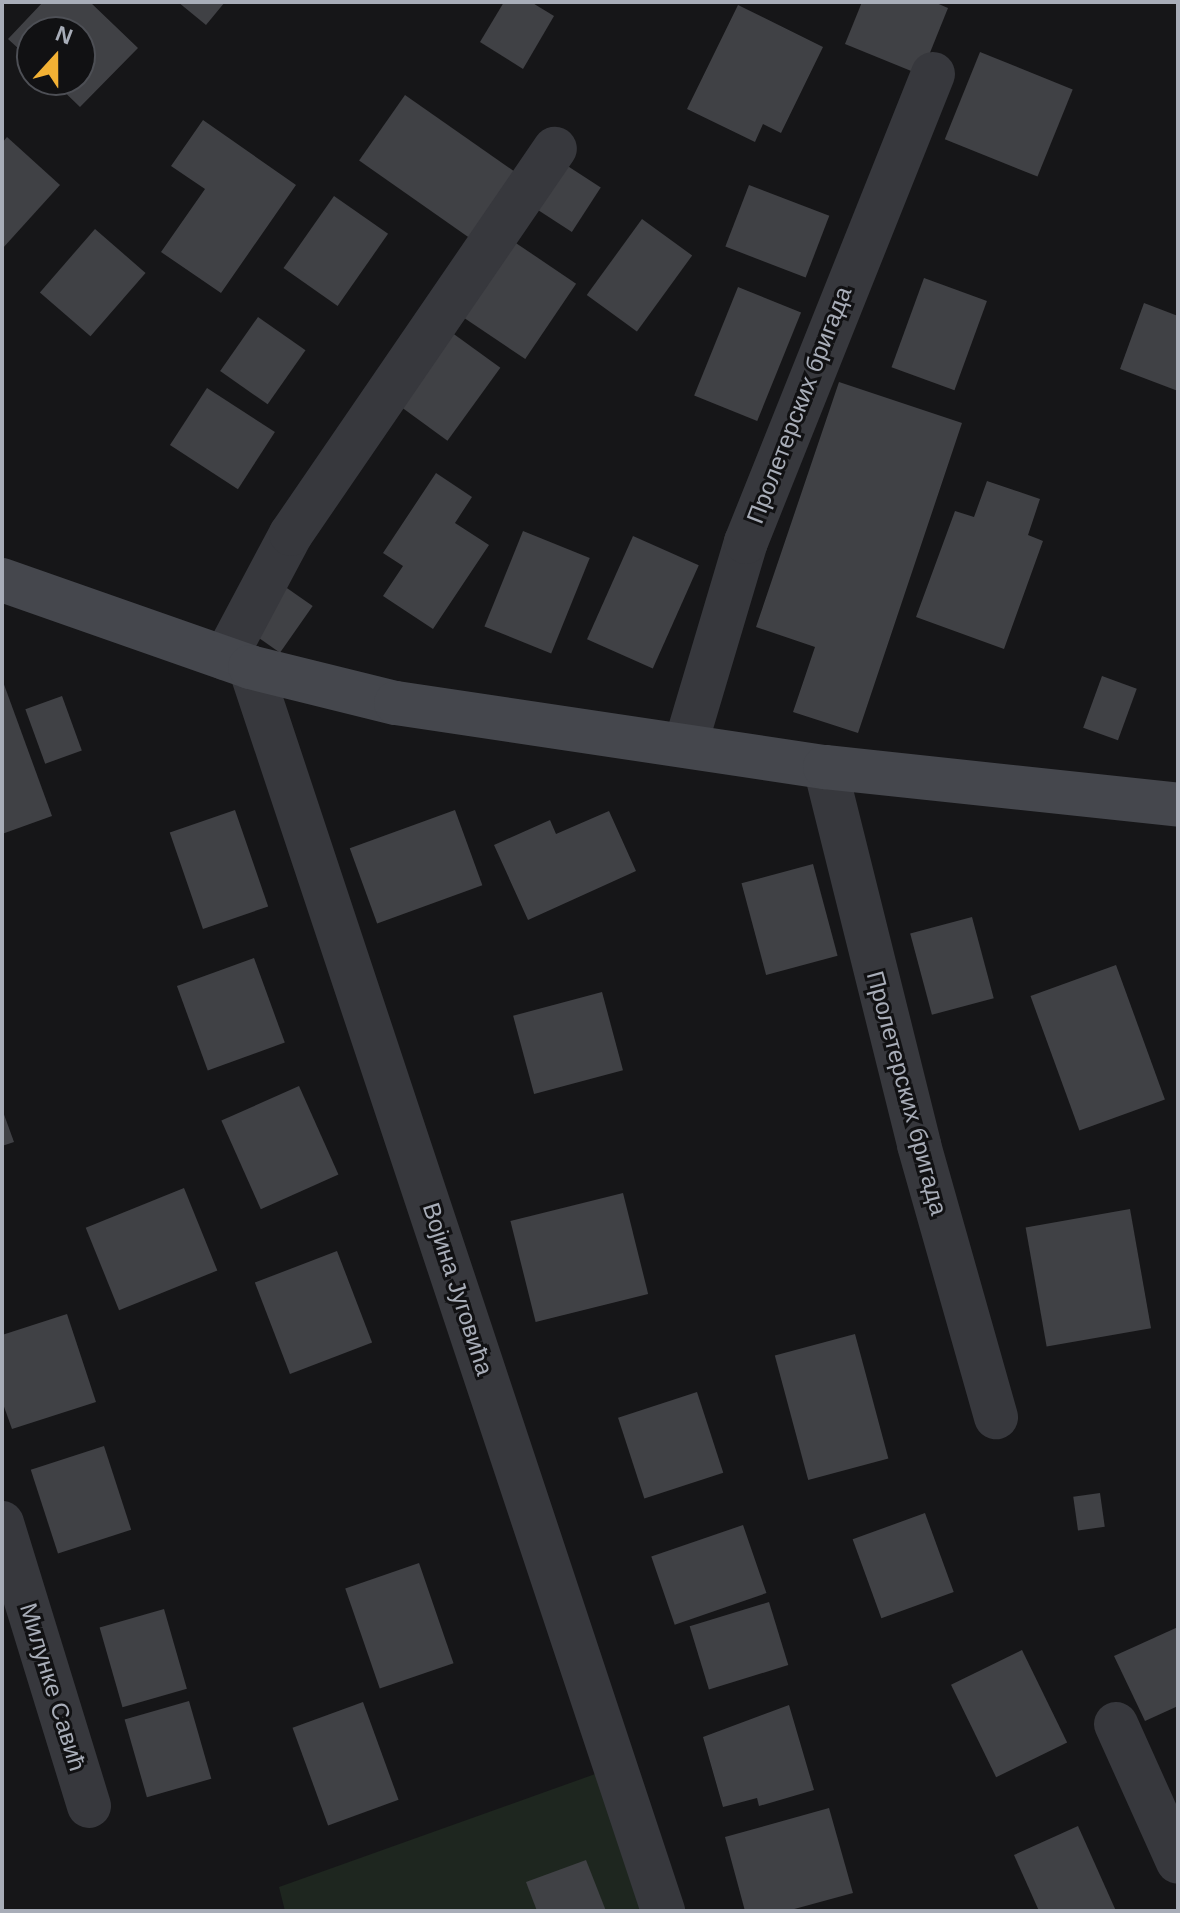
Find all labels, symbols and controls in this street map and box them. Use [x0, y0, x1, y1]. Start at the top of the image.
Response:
north arrow [16, 16, 96, 96]
text: N [52, 20, 76, 50]
street label: Пролетерских бригада [741, 282, 857, 528]
street label: Пролетерских бригада [861, 968, 953, 1218]
street label: Војина Југовића [417, 1199, 499, 1379]
street label: Милунке Савић [14, 1600, 92, 1774]

